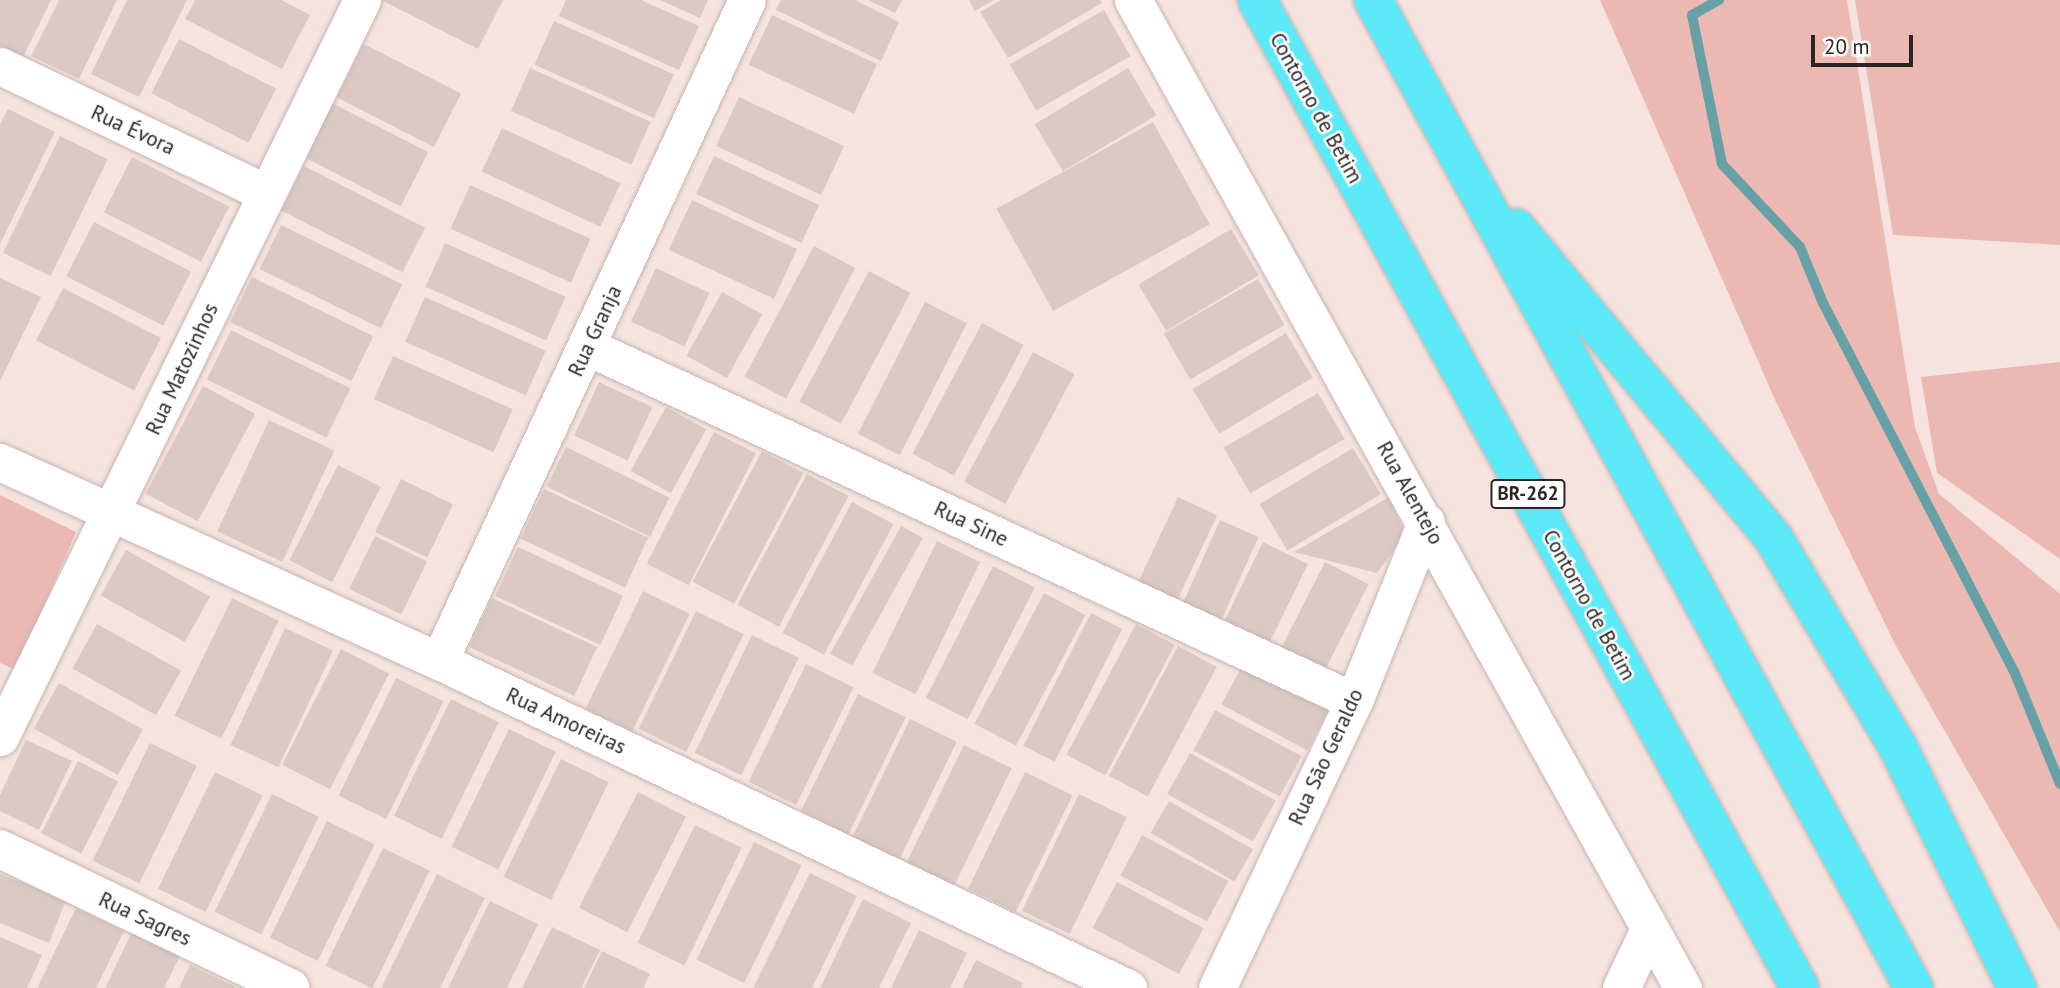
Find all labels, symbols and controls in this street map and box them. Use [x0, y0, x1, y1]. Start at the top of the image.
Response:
scale bar [1815, 21, 1916, 65]
street label: Contorno de Betim [1264, 28, 1368, 188]
text: 20 m [1824, 33, 1870, 60]
street label: Rua Évora [87, 100, 179, 160]
street label: Rua Granja [563, 281, 627, 381]
street label: Rua Matozinhos [140, 299, 224, 439]
street label: Rua Alentejo [1371, 437, 1449, 549]
road number: BR-262 [1490, 478, 1566, 509]
street label: Rua Sine [930, 496, 1012, 552]
street label: Contorno de Betim [1537, 525, 1641, 685]
street label: Rua Amoreiras [502, 682, 630, 760]
street label: Rua São Geraldo [1283, 685, 1369, 829]
street label: Rua Sagres [95, 887, 195, 951]

